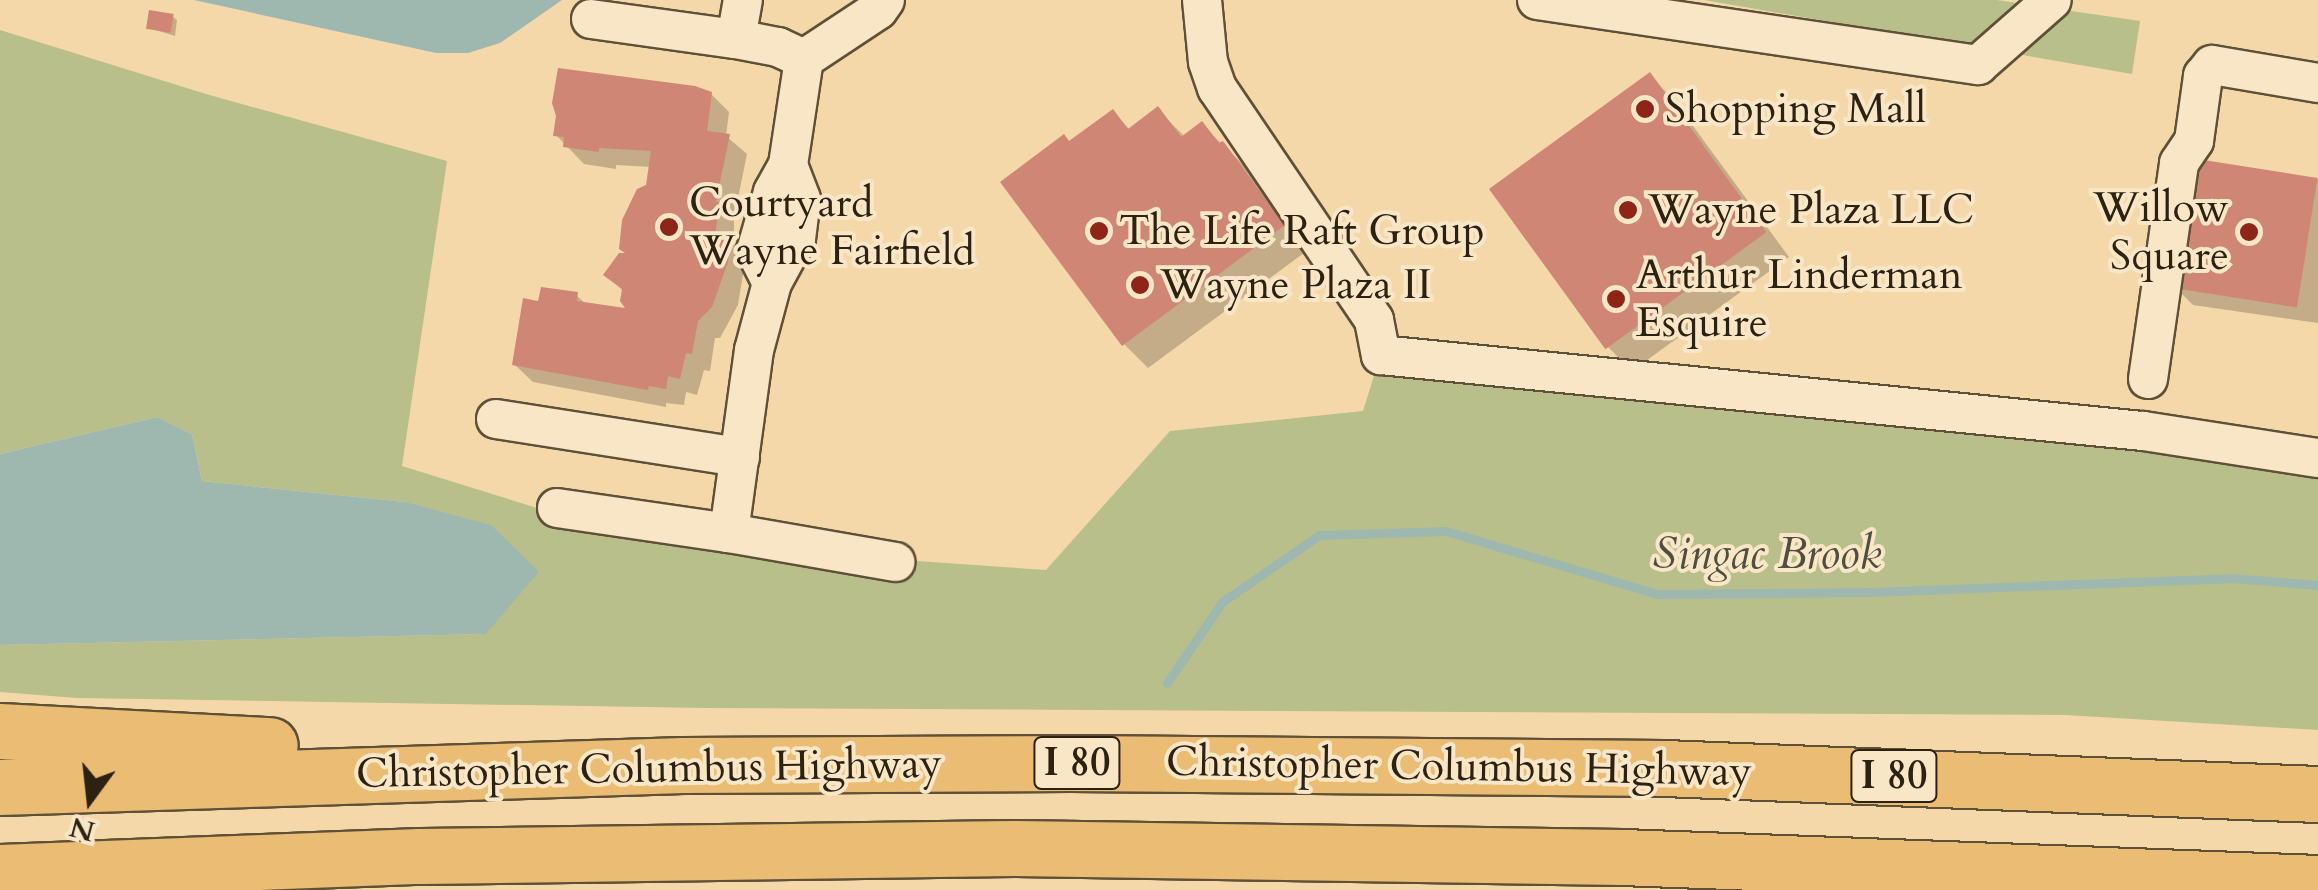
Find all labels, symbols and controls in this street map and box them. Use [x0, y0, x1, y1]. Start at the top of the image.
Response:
place label: Shopping Mall [1665, 84, 1926, 134]
marker: Shopping Mall [1634, 98, 1656, 120]
place label: Courtyard Wayne Fairfield [689, 178, 975, 276]
place label: Willow Square [2093, 183, 2229, 282]
place label: Wayne Plaza LLC [1648, 185, 1974, 235]
marker: Wayne Plaza LLC [1617, 199, 1639, 221]
place label: The Life Raft Group [1119, 206, 1485, 256]
marker: Courtyard Wayne Fairfield [658, 216, 680, 238]
marker: The Life Raft Group [1088, 220, 1110, 242]
marker: Willow Square [2238, 221, 2260, 243]
place label: Arthur Linderman Esquire [1636, 250, 1963, 348]
place label: Wayne Plaza II [1160, 260, 1431, 310]
marker: Wayne Plaza II [1129, 274, 1151, 296]
marker: Arthur Linderman Esquire [1605, 288, 1627, 310]
water label: Singac Brook [1652, 527, 1882, 581]
road number: I 80 [1032, 728, 1122, 798]
street label: Christopher Columbus Highway [1166, 737, 1752, 797]
street label: Christopher Columbus Highway [356, 739, 942, 799]
road number: I 80 [1849, 741, 1939, 811]
north arrow [40, 750, 140, 850]
text: N [66, 807, 99, 850]

